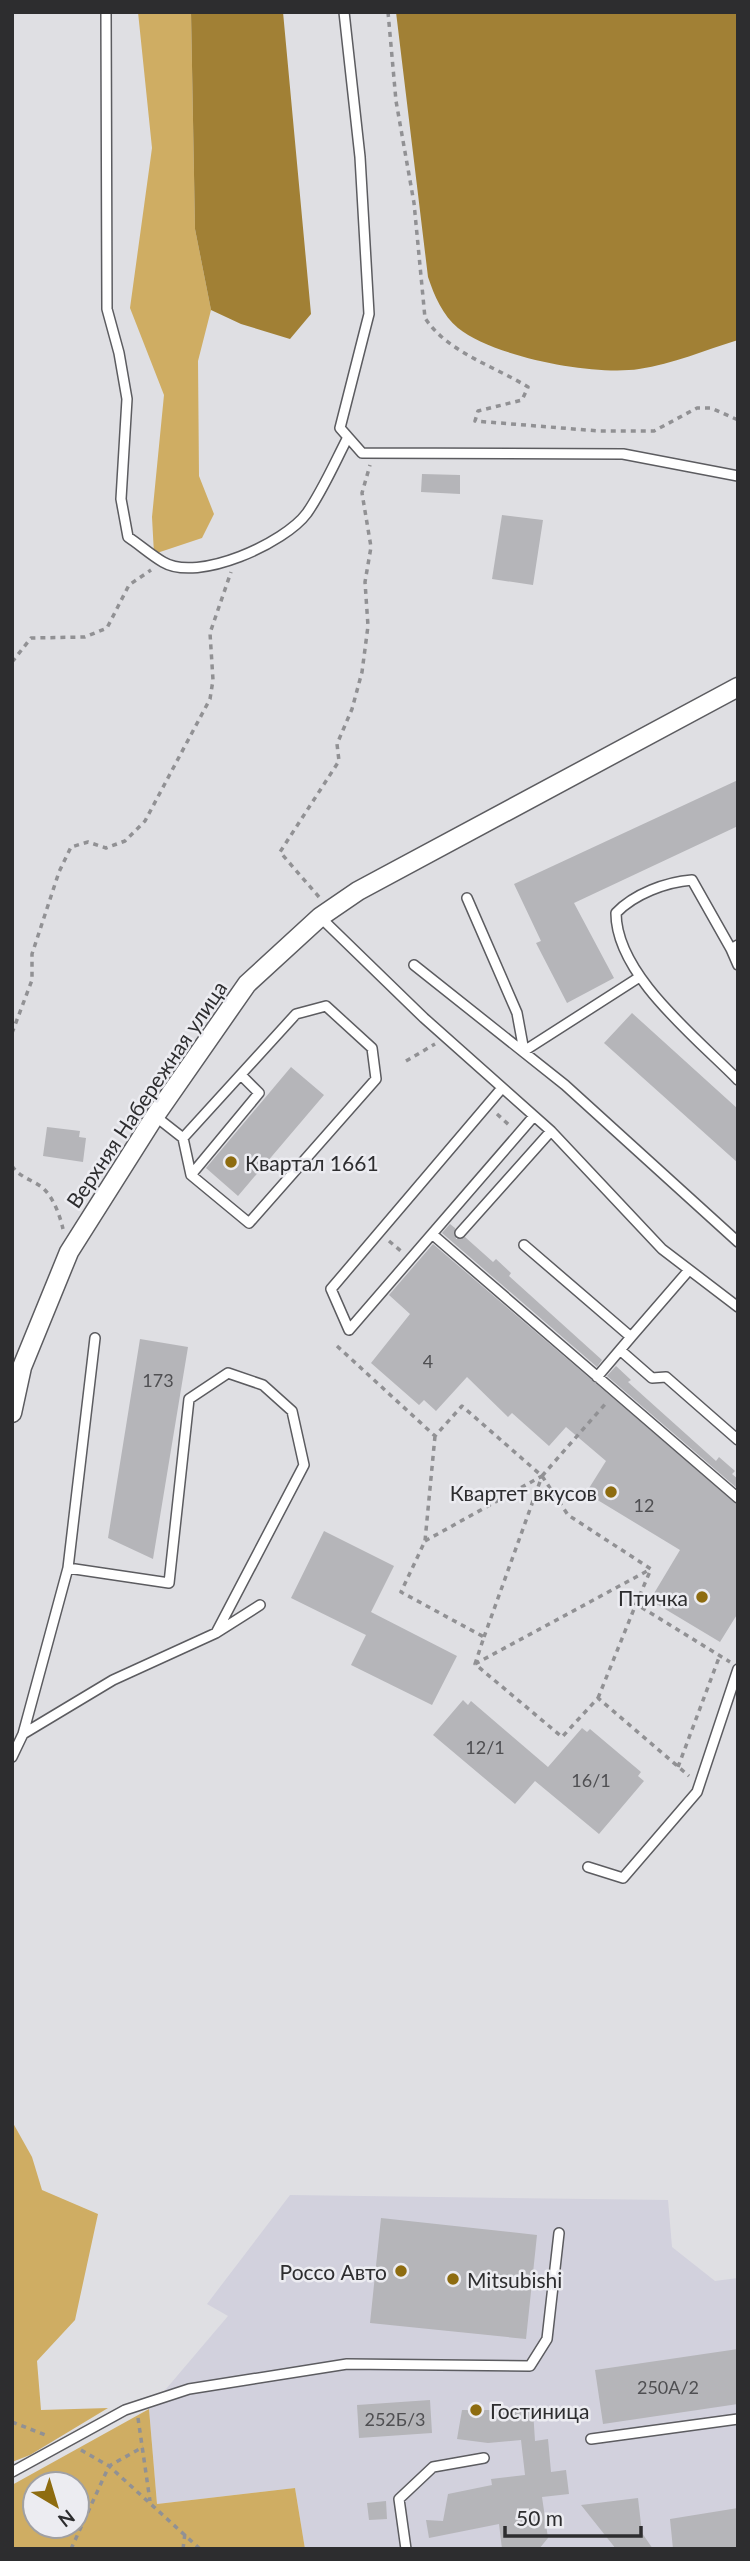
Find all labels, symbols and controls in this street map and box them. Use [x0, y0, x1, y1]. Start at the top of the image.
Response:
street label: Верхняя Набережная улица [61, 976, 231, 1212]
place label: Квартал 1661 [245, 1150, 379, 1175]
marker: Квартал 1661 [223, 1154, 239, 1170]
house number: 4 [423, 1350, 433, 1372]
house number: 173 [142, 1369, 174, 1391]
place label: Квартет вкусов [450, 1480, 597, 1505]
marker: Квартет вкусов [603, 1484, 619, 1500]
house number: 12 [634, 1494, 654, 1516]
place label: Птичка [618, 1585, 688, 1610]
marker: Птичка [694, 1589, 710, 1605]
house number: 12/1 [465, 1736, 505, 1758]
house number: 16/1 [571, 1769, 611, 1791]
place label: Россо Авто [280, 2259, 387, 2284]
marker: Россо Авто [393, 2263, 409, 2279]
place label: Mitsubishi [467, 2267, 562, 2292]
marker: Mitsubishi [445, 2271, 461, 2287]
house number: 250А/2 [637, 2376, 699, 2398]
place label: Гостиница [490, 2398, 589, 2423]
marker: Гостиница [468, 2402, 484, 2418]
house number: 252Б/3 [364, 2408, 426, 2430]
north arrow [21, 2470, 91, 2540]
scale bar [505, 2494, 642, 2538]
text: N [54, 2505, 80, 2532]
text: 50 m [516, 2505, 563, 2530]

